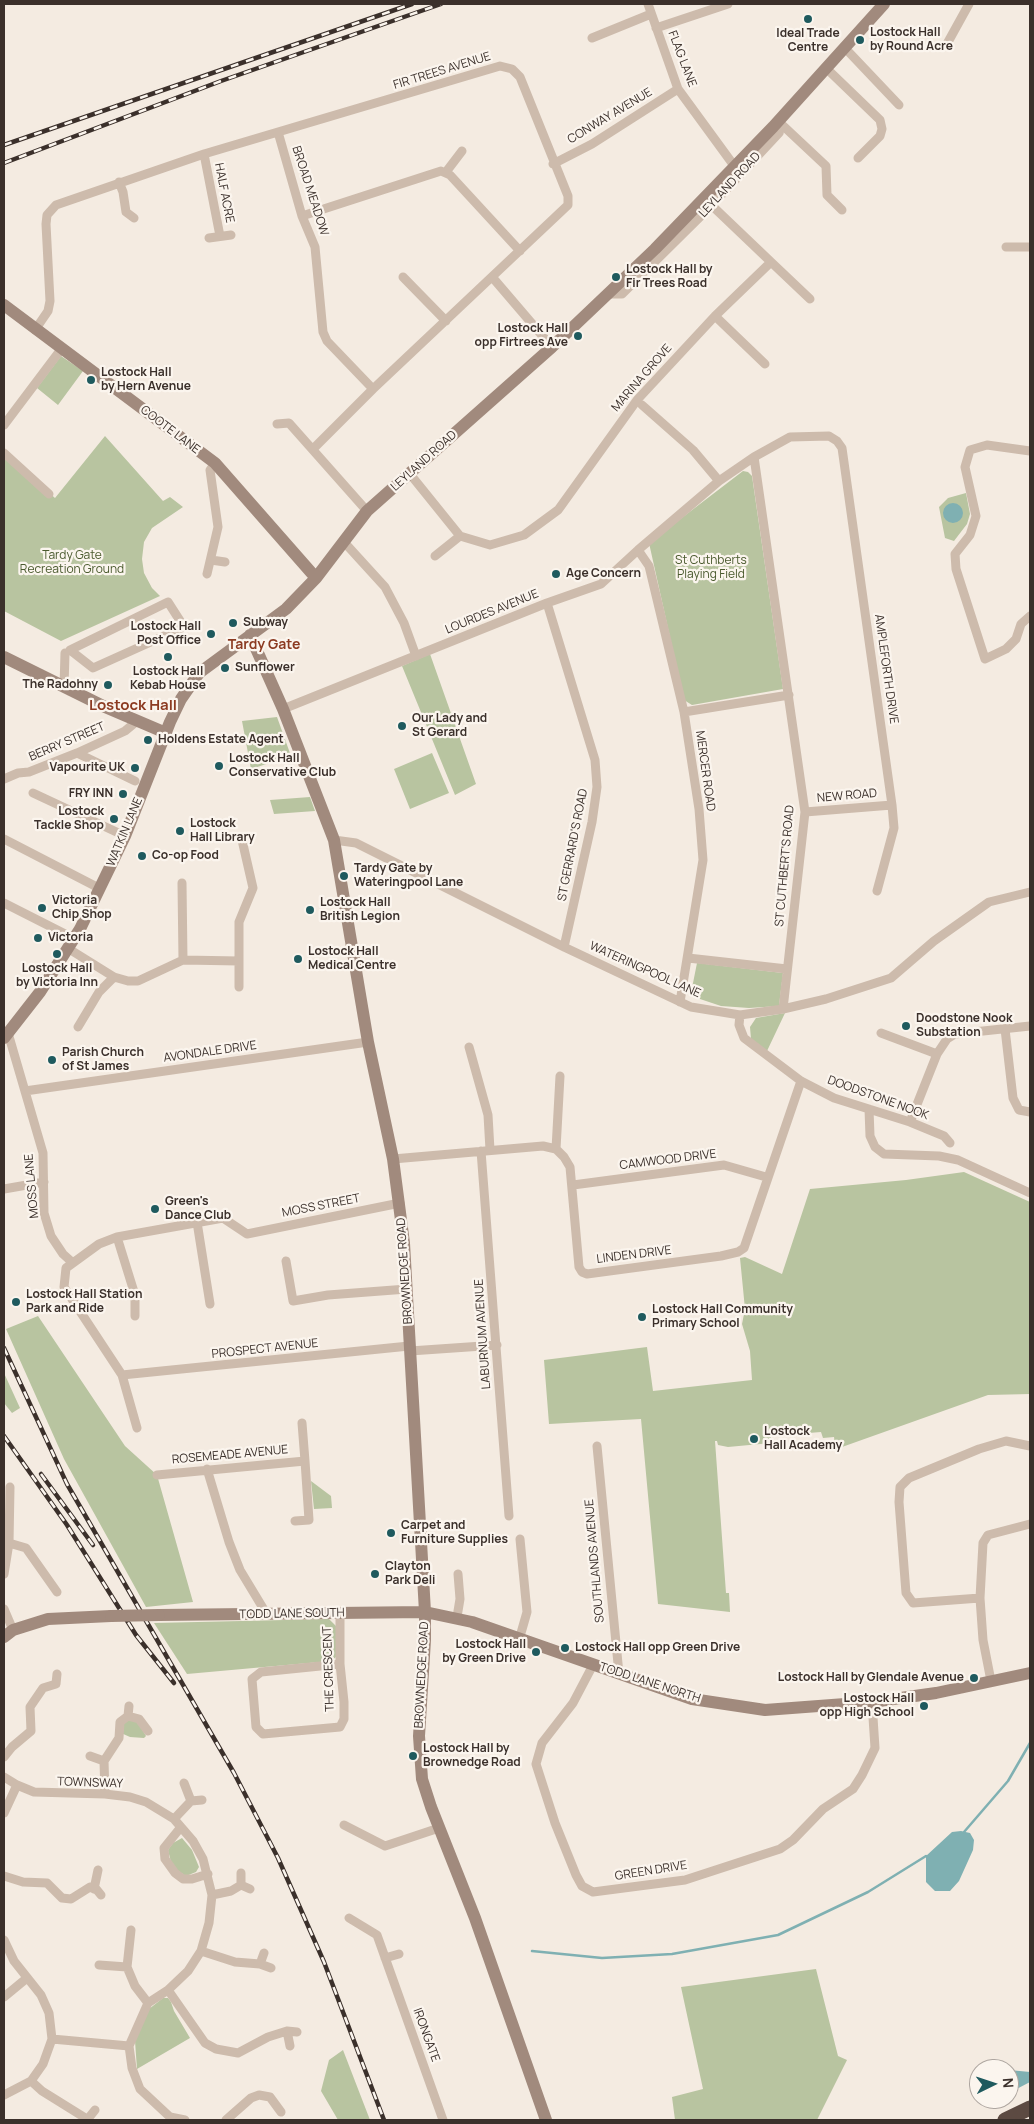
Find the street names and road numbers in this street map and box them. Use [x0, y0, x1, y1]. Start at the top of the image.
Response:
street label: FLAG LANE [665, 29, 699, 89]
street label: FIR TREES AVENUE [392, 49, 492, 93]
street label: CONWAY AVENUE [565, 85, 655, 147]
street label: BROAD MEADOW [289, 144, 331, 238]
street label: LEYLAND ROAD [696, 149, 764, 221]
street label: HALF ACRE [211, 162, 237, 224]
street label: MARINA GROVE [609, 341, 675, 415]
street label: COOTE LANE [137, 403, 203, 457]
street label: LEYLAND ROAD [388, 428, 460, 494]
street label: LOURDES AVENUE [443, 587, 541, 637]
street label: AMPLEFORTH DRIVE [871, 613, 901, 725]
street label: BERRY STREET [27, 720, 107, 764]
street label: MERCER ROAD [692, 730, 718, 812]
street label: NEW ROAD [816, 786, 878, 806]
street label: ST GERRARD'S ROAD [555, 787, 591, 903]
street label: WATKIN LANE [104, 795, 146, 869]
street label: ST CUTHBERT'S ROAD [773, 805, 797, 927]
street label: WATERINGPOOL LANE [587, 939, 703, 1001]
street label: AVONDALE DRIVE [162, 1038, 258, 1066]
street label: DOODSTONE NOOK [825, 1073, 931, 1123]
street label: CAMWOOD DRIVE [619, 1147, 717, 1173]
street label: MOSS LANE [22, 1153, 42, 1219]
street label: MOSS STREET [281, 1191, 361, 1221]
street label: BROWNEDGE ROAD [394, 1217, 416, 1325]
street label: LINDEN DRIVE [596, 1243, 672, 1267]
street label: LABURNUM AVENUE [472, 1278, 494, 1390]
street label: PROSPECT AVENUE [211, 1336, 319, 1362]
street label: ROSEMEADE AVENUE [171, 1443, 289, 1467]
street label: SOUTHLANDS AVENUE [582, 1499, 608, 1623]
street label: TODD LANE SOUTH [239, 1606, 345, 1622]
street label: BROWNEDGE ROAD [412, 1621, 432, 1729]
street label: THE CRESCENT [320, 1626, 338, 1712]
street label: TODD LANE NORTH [598, 1660, 702, 1706]
street label: TOWNSWAY [57, 1775, 123, 1791]
street label: GREEN DRIVE [614, 1858, 688, 1884]
street label: IRONGATE [410, 2006, 442, 2064]

